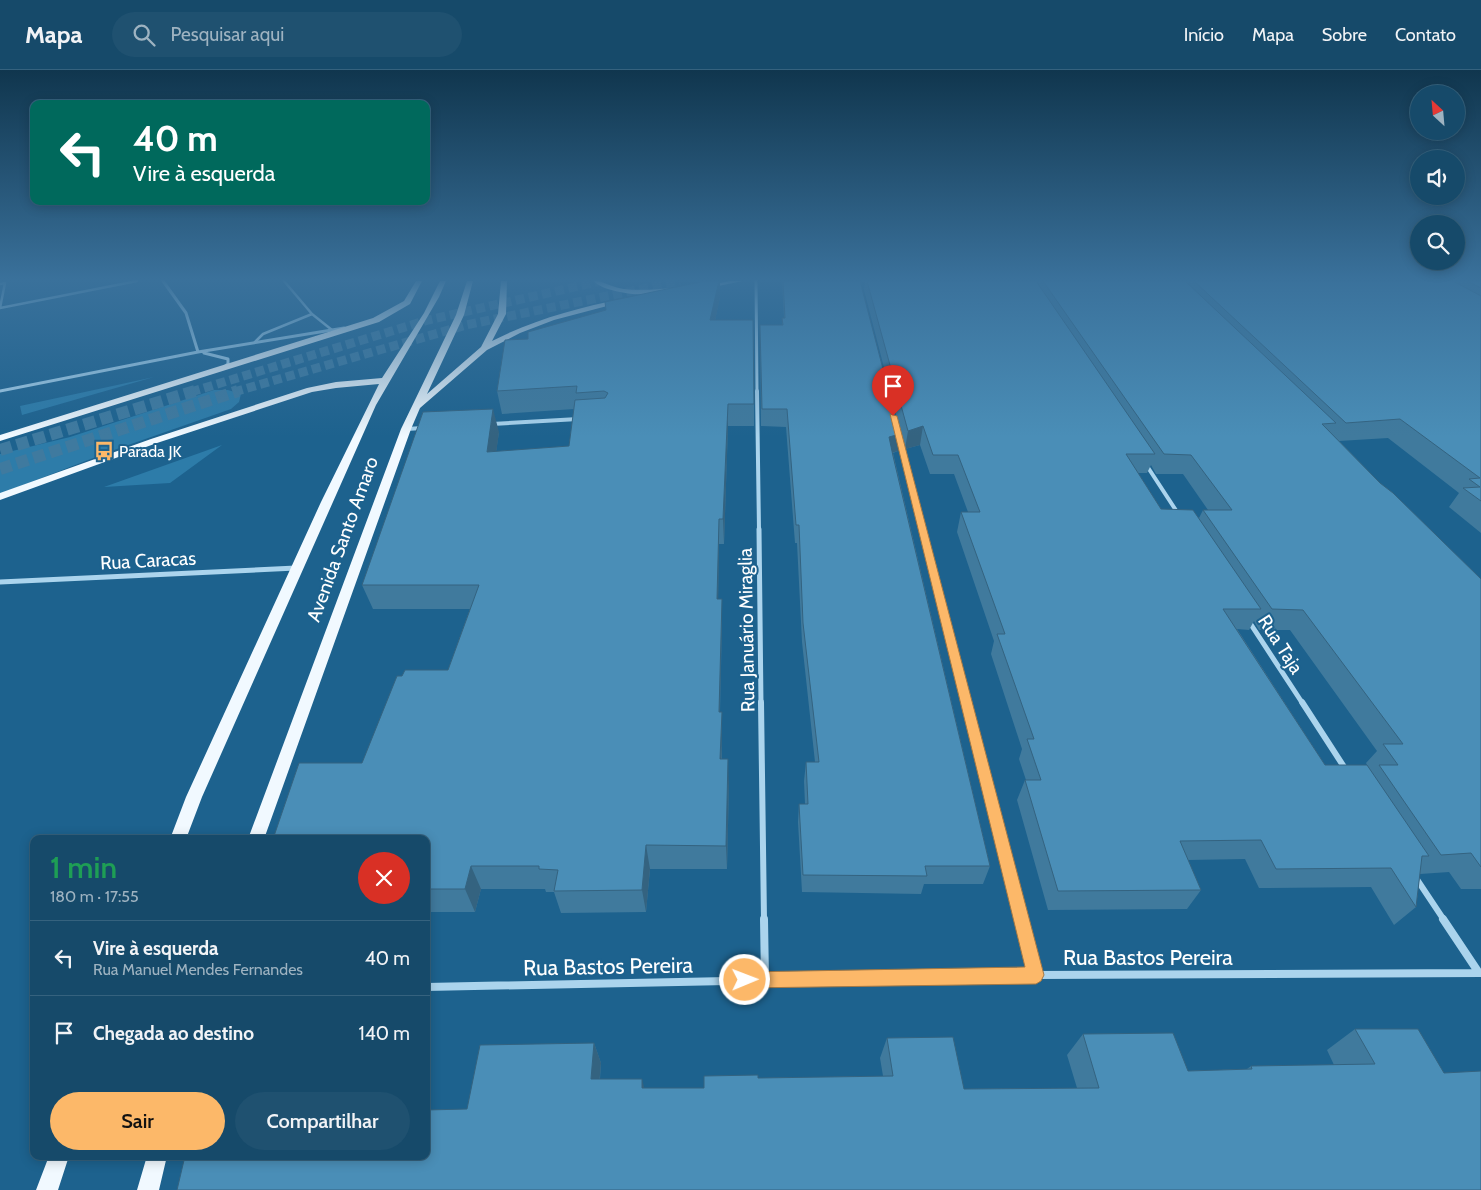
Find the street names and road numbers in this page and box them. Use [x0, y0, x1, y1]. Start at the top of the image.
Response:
street label: Avenida Santo Amaro [302, 453, 383, 625]
street label: Rua Caracas [99, 546, 197, 574]
street label: Rua Januário Miraglia [734, 548, 759, 712]
street label: Rua Taja [1253, 610, 1308, 678]
street label: Rua Bastos Pereira [1063, 944, 1233, 971]
street label: Rua Bastos Pereira [523, 952, 694, 981]

